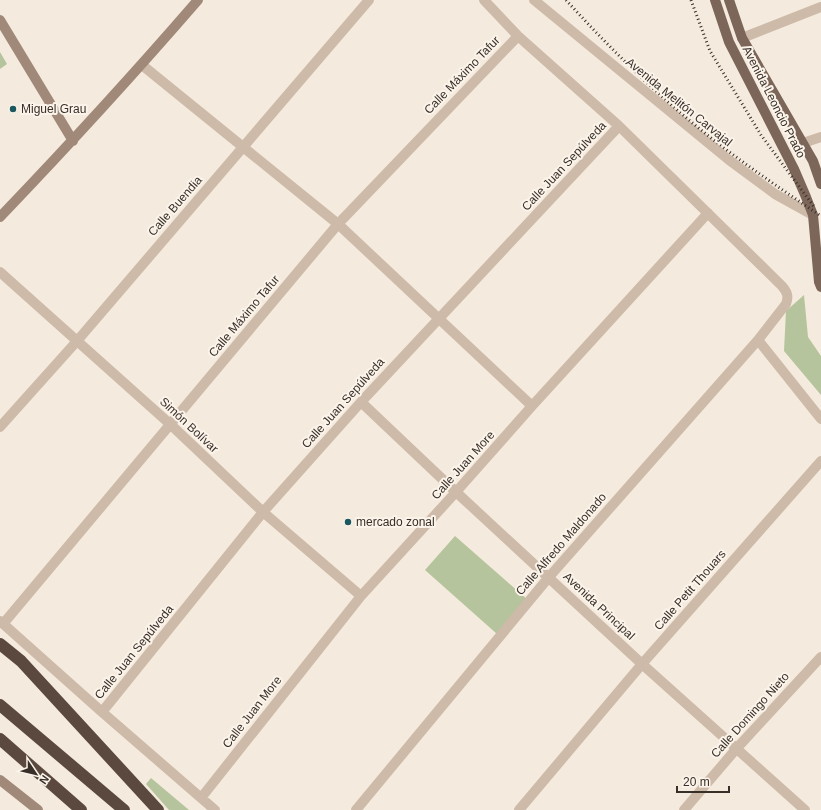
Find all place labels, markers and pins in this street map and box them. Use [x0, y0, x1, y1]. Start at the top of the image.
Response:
place label: Miguel Grau [21, 102, 86, 116]
marker: Miguel Grau [8, 104, 18, 114]
place label: mercado zonal [356, 515, 435, 529]
marker: mercado zonal [343, 517, 353, 527]

